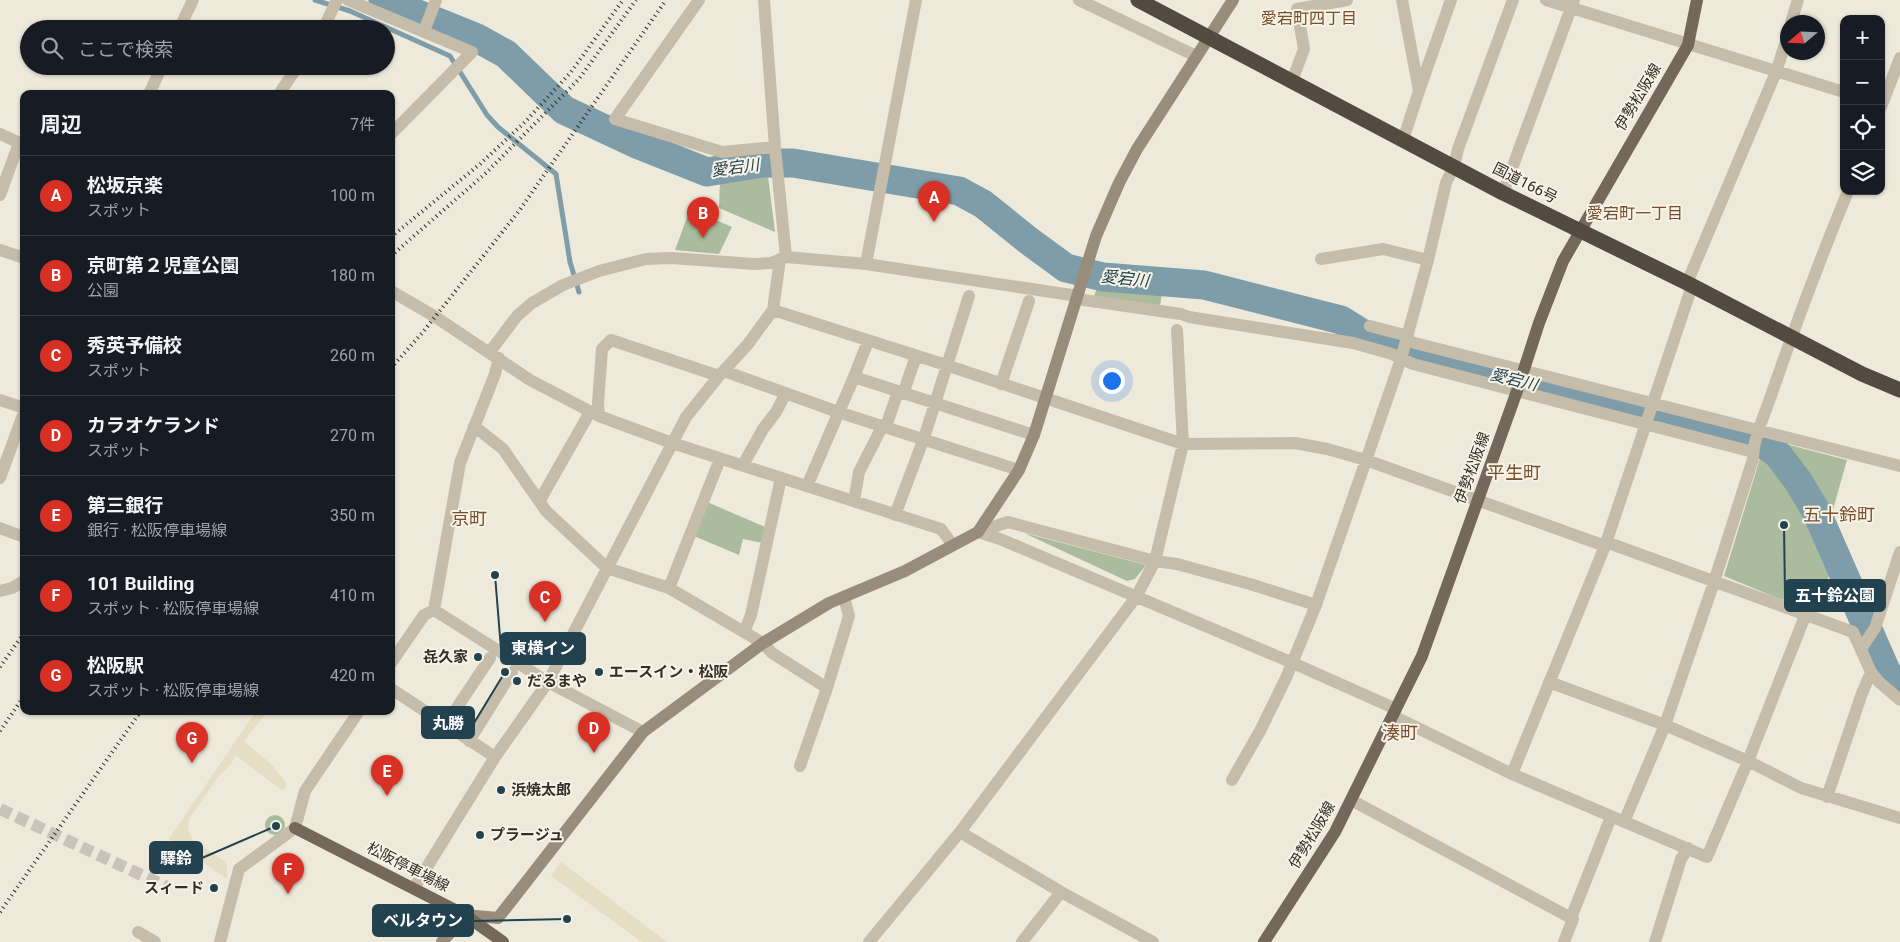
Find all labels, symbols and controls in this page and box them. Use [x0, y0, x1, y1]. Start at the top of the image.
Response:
district label: 愛宕町四丁目 [1261, 9, 1357, 28]
north arrow [1780, 15, 1825, 60]
map controls [1840, 15, 1885, 195]
button: + [1840, 15, 1885, 60]
search box [20, 20, 395, 75]
icon: search [38, 34, 66, 62]
text: ここで検索 [78, 38, 173, 61]
street label: 伊勢松阪線 [1611, 60, 1665, 134]
button: − [1840, 60, 1885, 105]
button: locate [1840, 105, 1885, 150]
text: 周辺 [40, 113, 82, 137]
text: 7件 [350, 115, 375, 134]
button: layers [1840, 150, 1885, 195]
water label: 愛宕川 [710, 155, 762, 180]
street label: 国道166号 [1490, 159, 1560, 207]
text: 松坂京楽 [87, 174, 163, 197]
pin: A [918, 181, 950, 222]
text: A [51, 186, 61, 205]
text: 100 m [330, 186, 375, 205]
pin: B [687, 197, 719, 238]
text: スポット [87, 201, 151, 220]
district label: 愛宕町一丁目 [1587, 204, 1683, 223]
text: 京町第２児童公園 [87, 254, 239, 277]
text: B [51, 266, 61, 285]
text: 180 m [330, 266, 375, 285]
water label: 愛宕川 [1100, 267, 1152, 291]
text: 公園 [87, 281, 119, 300]
text: 秀英予備校 [87, 334, 182, 357]
text: C [51, 346, 61, 365]
text: 260 m [330, 346, 375, 365]
text: スポット [87, 361, 151, 380]
water label: 愛宕川 [1488, 364, 1541, 395]
your location [1099, 368, 1125, 394]
text: カラオケランド [87, 414, 220, 437]
text: D [51, 426, 61, 445]
text: 270 m [330, 426, 375, 445]
street label: 伊勢松阪線 [1451, 430, 1493, 506]
text: スポット [87, 441, 151, 460]
district label: 平生町 [1487, 462, 1541, 483]
text: 第三銀行 [87, 494, 163, 517]
district label: 五十鈴町 [1803, 504, 1875, 525]
text: E [52, 506, 61, 525]
text: 350 m [330, 506, 375, 525]
district label: 京町 [451, 508, 487, 529]
text: 銀行 · 松阪停車場線 [87, 521, 227, 540]
text: 101 Building [87, 572, 194, 595]
callout: 五十鈴公園 [1785, 580, 1885, 611]
pin: C [529, 581, 561, 622]
text: F [52, 586, 60, 605]
text: 410 m [330, 586, 375, 605]
text: 五十鈴公園 [1795, 586, 1875, 605]
text: スポット · 松阪停車場線 [87, 599, 259, 618]
callout: 東横イン [501, 633, 585, 664]
text: 東横イン [511, 639, 575, 658]
place label: 㐂久家 [423, 648, 468, 666]
marker: 㐂久家 [472, 651, 484, 663]
text: 松阪駅 [87, 654, 144, 677]
place label: エースイン・松阪 [609, 663, 728, 681]
text: G [51, 666, 61, 685]
text: 420 m [330, 666, 375, 685]
marker: エースイン・松阪 [593, 666, 605, 678]
place label: だるまや [527, 672, 587, 690]
marker: だるまや [511, 675, 523, 687]
text: スポット · 松阪停車場線 [87, 681, 259, 700]
callout: 丸勝 [422, 707, 474, 738]
pin: D [578, 712, 610, 753]
text: 丸勝 [432, 714, 464, 733]
pin: G [176, 722, 208, 763]
district label: 湊町 [1382, 722, 1418, 743]
pin: E [371, 755, 403, 796]
place label: 浜焼太郎 [511, 781, 571, 799]
marker: 浜焼太郎 [495, 784, 507, 796]
street label: 伊勢松阪線 [1285, 798, 1339, 872]
place label: プラージュ [490, 826, 564, 844]
marker: プラージュ [474, 829, 486, 841]
street label: 松阪停車場線 [364, 839, 452, 895]
callout: 驛鈴 [150, 842, 202, 873]
text: 驛鈴 [160, 849, 192, 868]
pin: F [272, 853, 304, 894]
place label: スィード [144, 879, 204, 897]
marker: スィード [208, 882, 220, 894]
callout: ベルタウン [373, 905, 473, 936]
text: ベルタウン [383, 911, 463, 930]

